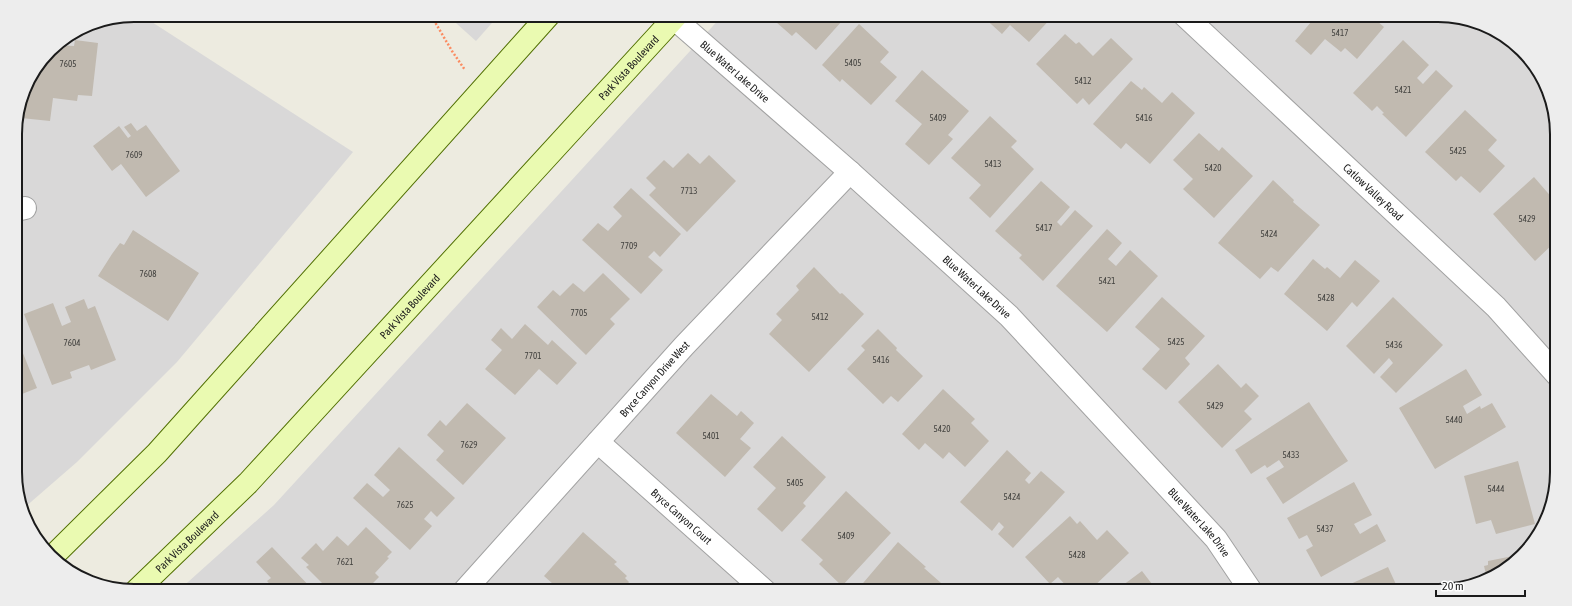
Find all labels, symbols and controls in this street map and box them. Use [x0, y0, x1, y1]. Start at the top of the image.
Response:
house number: 5417 [1332, 28, 1348, 38]
street label: Park Vista Boulevard [596, 33, 661, 102]
street label: Blue Water Lake Drive [698, 38, 772, 105]
house number: 5405 [845, 58, 861, 68]
house number: 7605 [60, 59, 76, 69]
house number: 5412 [1075, 76, 1091, 86]
house number: 5421 [1395, 85, 1411, 95]
house number: 5409 [930, 113, 946, 123]
house number: 5416 [1136, 113, 1152, 123]
house number: 5425 [1450, 146, 1466, 156]
house number: 7609 [126, 150, 142, 160]
house number: 5413 [985, 159, 1001, 169]
street label: Catlow Valley Road [1341, 161, 1405, 223]
house number: 5420 [1205, 163, 1221, 173]
house number: 7713 [681, 186, 697, 196]
house number: 5429 [1519, 214, 1535, 224]
house number: 5417 [1036, 223, 1052, 233]
house number: 5424 [1261, 229, 1277, 239]
house number: 7709 [621, 241, 637, 251]
street label: Blue Water Lake Drive [940, 253, 1013, 321]
house number: 7608 [140, 269, 156, 279]
street label: Park Vista Boulevard [377, 272, 442, 341]
house number: 5421 [1099, 276, 1115, 286]
house number: 5428 [1318, 293, 1334, 303]
house number: 7705 [571, 308, 587, 318]
house number: 5412 [812, 312, 828, 322]
house number: 5425 [1168, 337, 1184, 347]
house number: 7604 [64, 338, 80, 348]
street label: Bryce Canyon Drive West [617, 338, 692, 419]
house number: 5436 [1386, 340, 1402, 350]
house number: 7701 [525, 351, 541, 361]
house number: 5416 [873, 355, 889, 365]
house number: 5429 [1207, 401, 1223, 411]
house number: 5440 [1446, 415, 1462, 425]
house number: 5420 [934, 424, 950, 434]
house number: 5401 [703, 431, 719, 441]
house number: 7629 [461, 440, 477, 450]
house number: 5433 [1283, 450, 1299, 460]
house number: 5405 [787, 478, 803, 488]
house number: 5444 [1488, 484, 1504, 494]
street label: Bryce Canyon Court [649, 486, 714, 547]
street label: Blue Water Lake Drive [1166, 486, 1232, 559]
house number: 5424 [1004, 492, 1020, 502]
house number: 7625 [397, 500, 413, 510]
street label: Park Vista Boulevard [153, 509, 221, 575]
house number: 5437 [1317, 524, 1333, 534]
house number: 5409 [838, 531, 854, 541]
house number: 5428 [1069, 550, 1085, 560]
house number: 7621 [337, 557, 353, 567]
scale bar [1436, 572, 1525, 598]
text: 20 m [1442, 579, 1464, 593]

